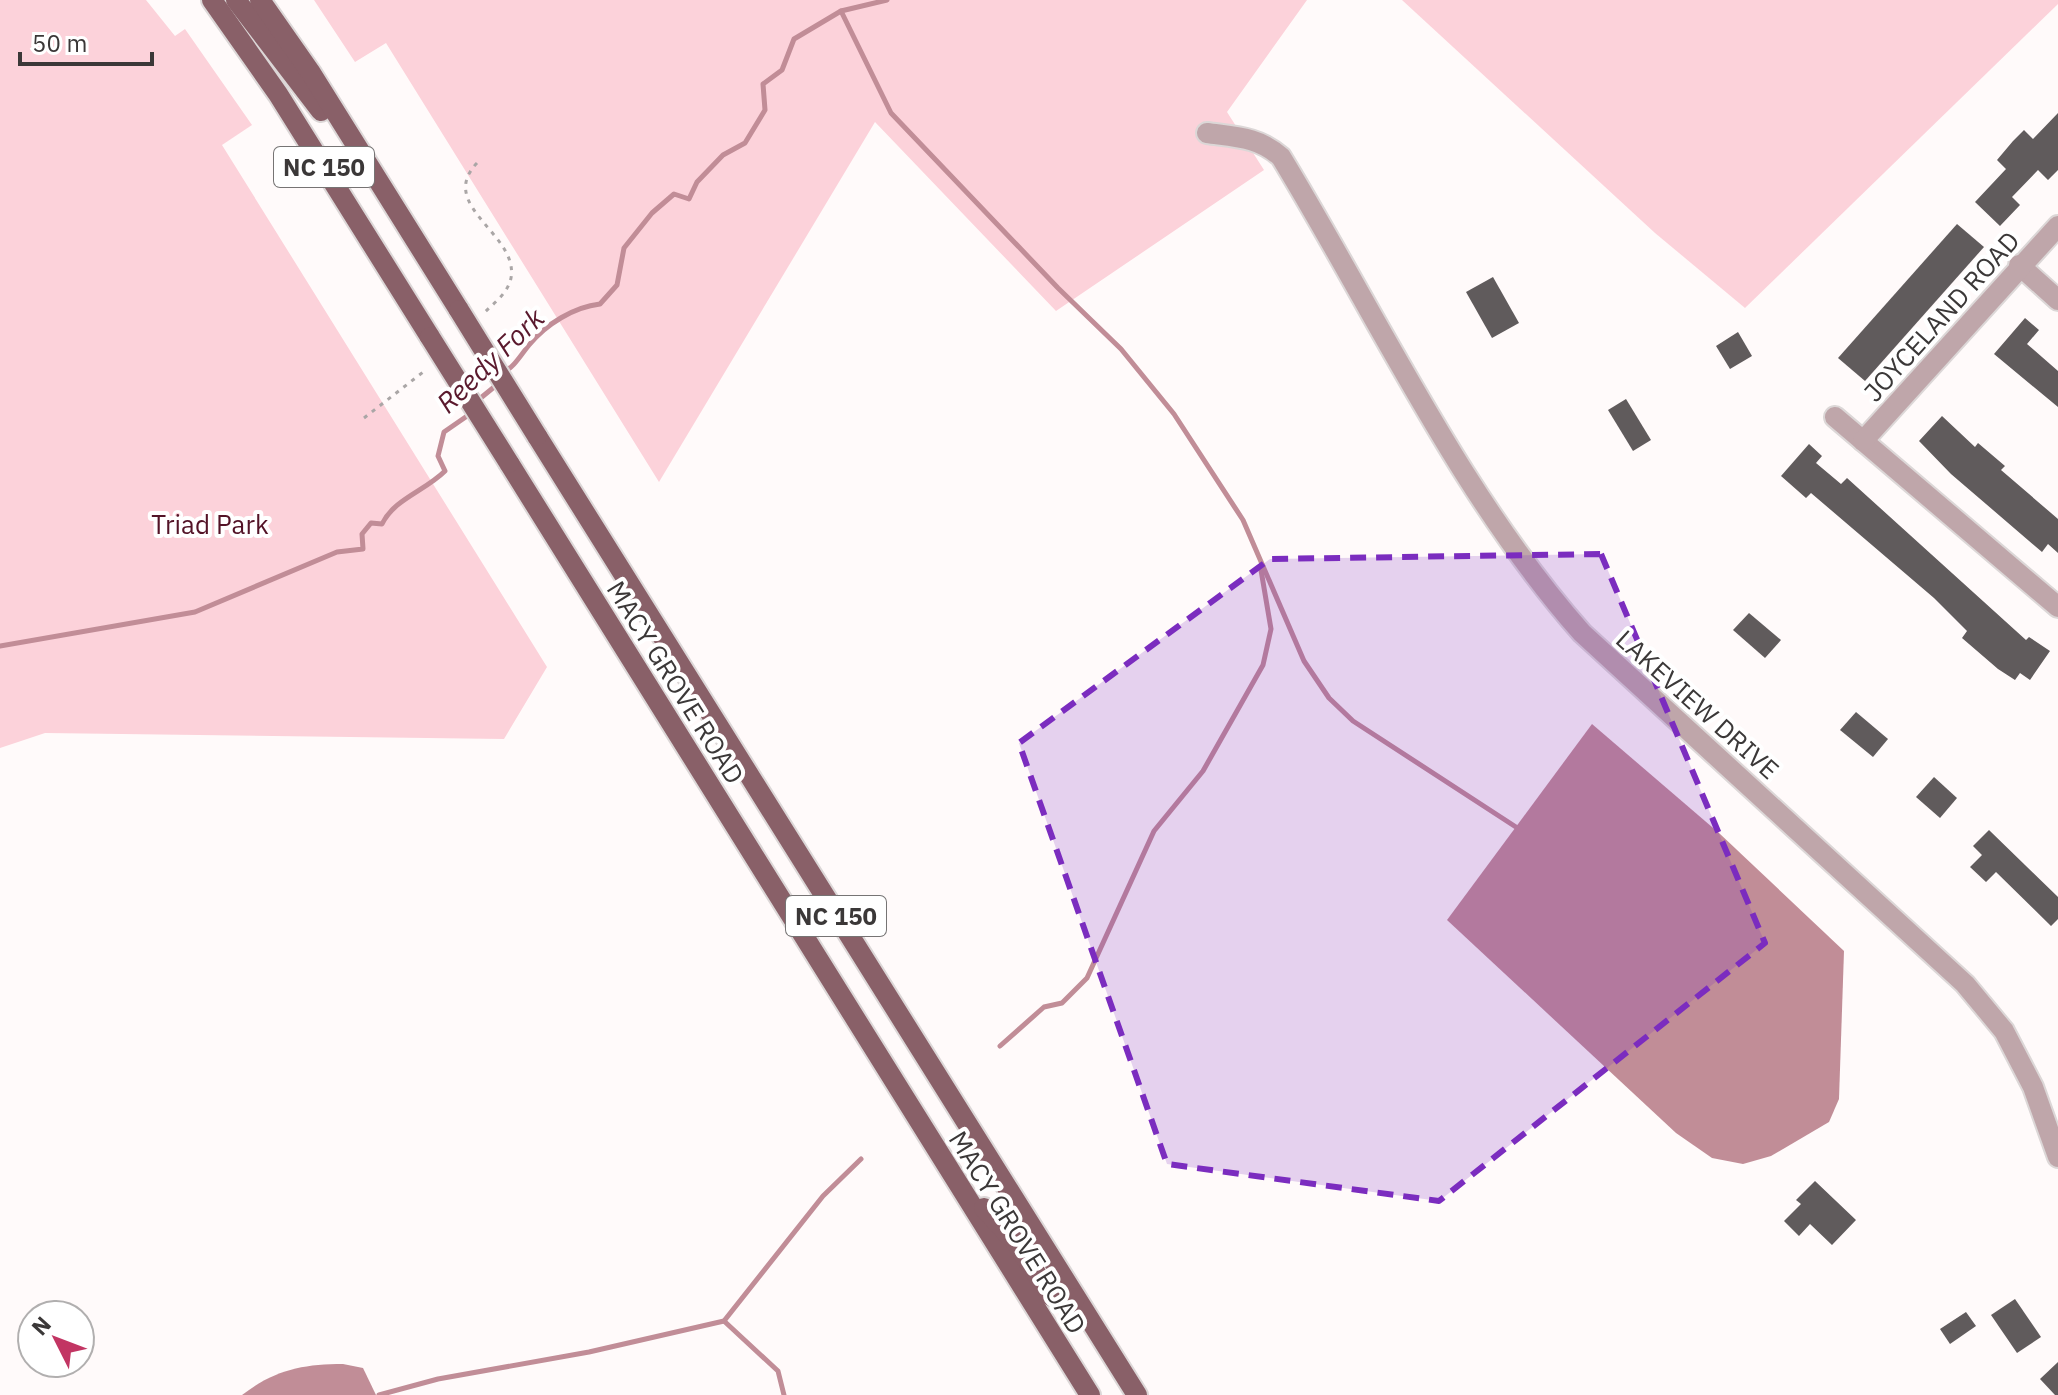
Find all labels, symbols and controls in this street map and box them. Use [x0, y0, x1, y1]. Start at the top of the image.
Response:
scale bar [20, 16, 152, 66]
text: 50 m [32, 27, 87, 59]
road number: NC 150 [274, 147, 374, 187]
street label: JOYCELAND ROAD [1856, 224, 2026, 408]
water label: Reedy Fork [428, 299, 552, 421]
park label: Triad Park [151, 507, 269, 541]
street label: MACY GROVE ROAD [600, 574, 752, 790]
street label: LAKEVIEW DRIVE [1609, 622, 1787, 786]
road number: NC 150 [786, 896, 886, 936]
street label: MACY GROVE ROAD [942, 1124, 1094, 1340]
north arrow [16, 1299, 96, 1379]
text: N [25, 1310, 57, 1341]

